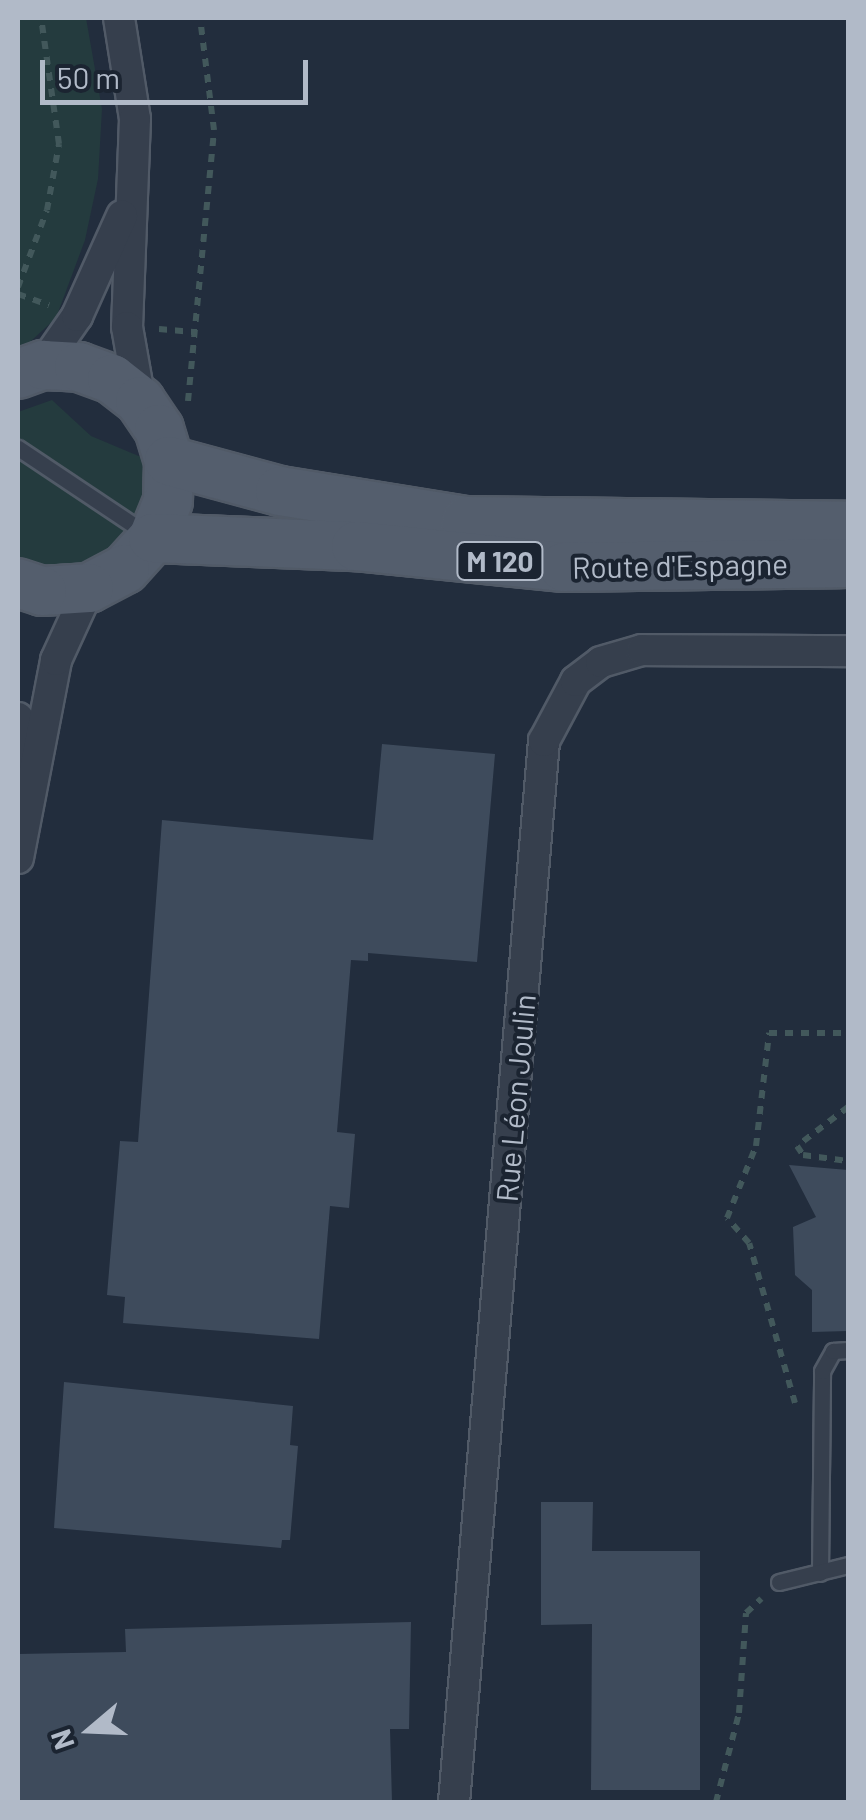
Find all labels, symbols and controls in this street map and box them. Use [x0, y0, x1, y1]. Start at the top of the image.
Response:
scale bar [45, 40, 312, 102]
text: 50 m [57, 59, 120, 95]
road number: M 120 [455, 538, 545, 584]
street label: Route d'Espagne [572, 545, 788, 585]
street label: Rue Léon Joulin [488, 993, 542, 1203]
north arrow [40, 1680, 140, 1780]
text: N [43, 1725, 81, 1754]

